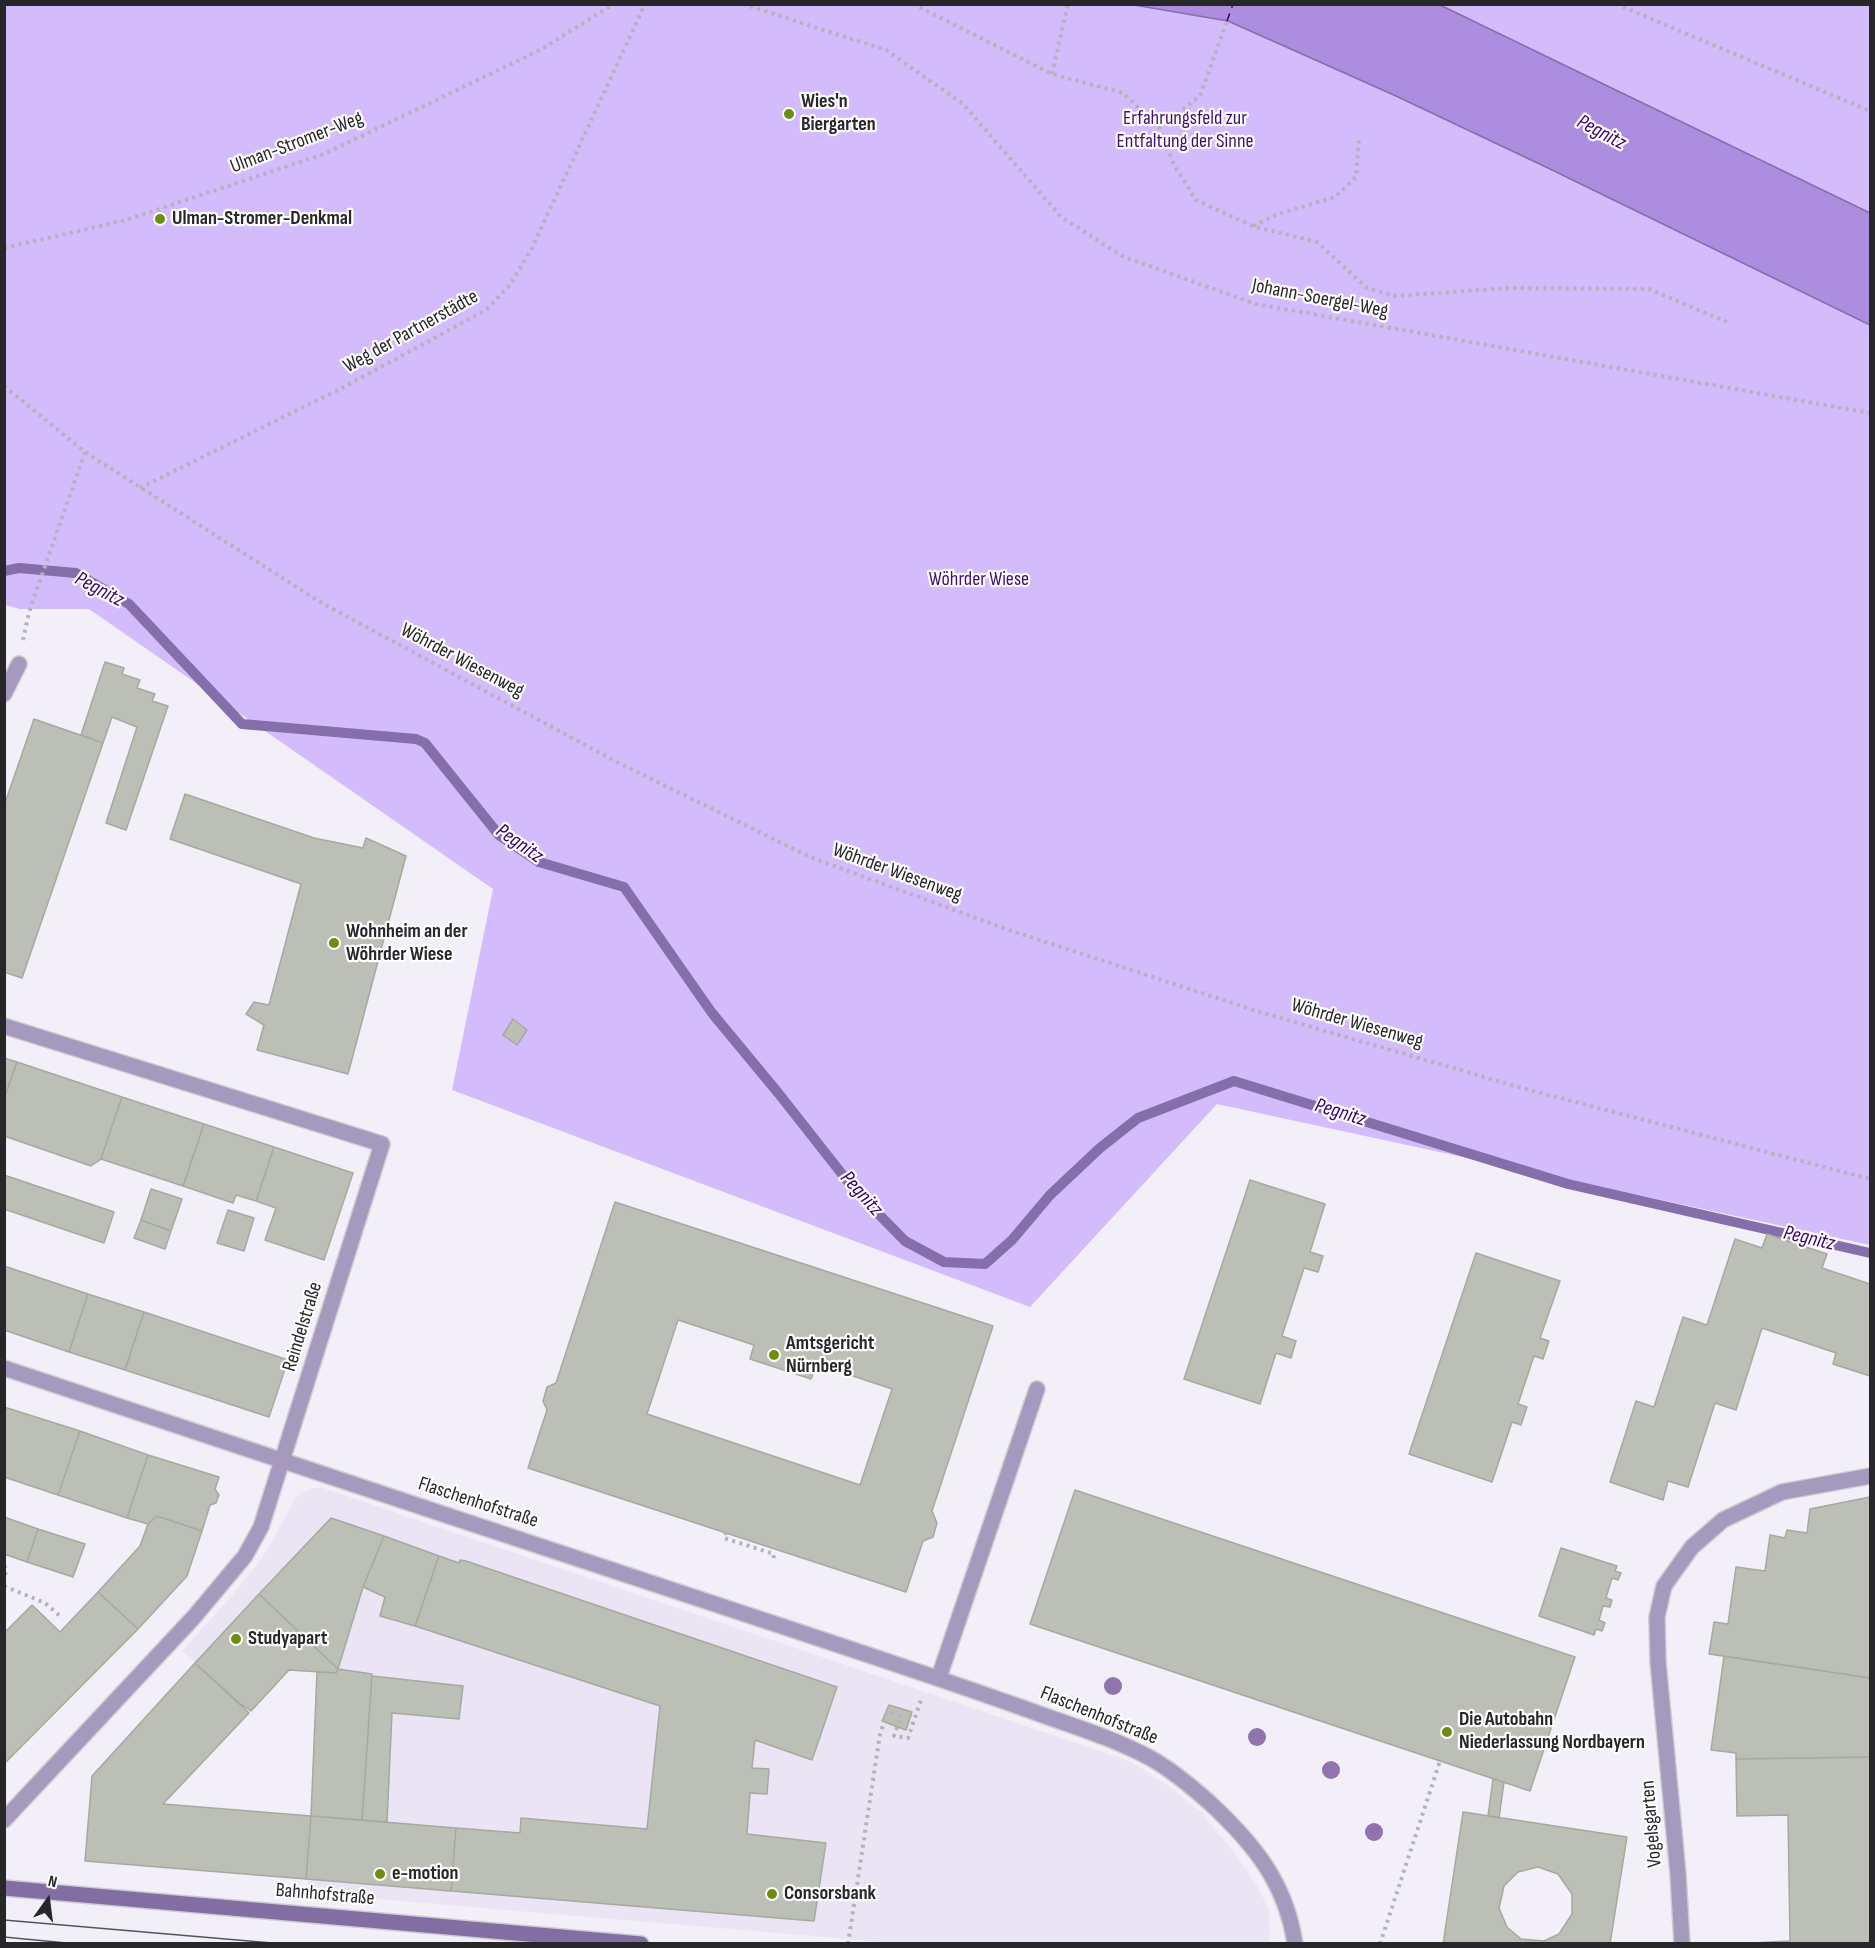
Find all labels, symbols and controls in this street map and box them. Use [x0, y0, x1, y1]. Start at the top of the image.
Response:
place label: Wies'n Biergarten [801, 90, 876, 137]
street label: Ulman-Stromer-Weg [227, 107, 367, 179]
marker: Wies'n Biergarten [782, 107, 796, 121]
park label: Erfahrungsfeld zur Entfaltung der Sinne [1117, 107, 1253, 154]
water label: Pegnitz [1572, 110, 1630, 156]
place label: Ulman-Stromer-Denkmal [172, 207, 352, 231]
marker: Ulman-Stromer-Denkmal [153, 212, 167, 226]
street label: Johann-Soergel-Weg [1250, 274, 1390, 324]
street label: Weg der Partnerstädte [339, 285, 483, 379]
water label: Pegnitz [70, 567, 128, 613]
park label: Wöhrder Wiese [929, 568, 1029, 592]
street label: Wöhrder Wiesenweg [396, 618, 528, 704]
water label: Pegnitz [491, 819, 547, 869]
street label: Wöhrder Wiesenweg [829, 838, 965, 908]
place label: Wohnheim an der Wöhrder Wiese [346, 920, 468, 967]
marker: Wohnheim an der Wöhrder Wiese [327, 936, 341, 950]
street label: Wöhrder Wiesenweg [1288, 994, 1426, 1054]
water label: Pegnitz [1312, 1093, 1368, 1133]
water label: Pegnitz [834, 1166, 888, 1222]
water label: Pegnitz [1781, 1221, 1837, 1257]
street label: Reindelstraße [278, 1279, 328, 1375]
place label: Amtsgericht Nürnberg [786, 1332, 874, 1379]
marker: Amtsgericht Nürnberg [767, 1348, 781, 1362]
street label: Flaschenhofstraße [415, 1472, 541, 1534]
place label: Studyapart [248, 1627, 327, 1651]
marker: Studyapart [229, 1632, 243, 1646]
street label: Flaschenhofstraße [1037, 1682, 1161, 1750]
place label: Die Autobahn Niederlassung Nordbayern [1459, 1708, 1645, 1755]
marker: Die Autobahn Niederlassung Nordbayern [1440, 1725, 1454, 1739]
street label: Vogelsgarten [1636, 1779, 1668, 1869]
place label: e-motion [392, 1862, 458, 1886]
marker: e-motion [373, 1867, 387, 1881]
north arrow [18, 1870, 78, 1930]
text: N [46, 1872, 59, 1892]
street label: Bahnhofstraße [275, 1879, 375, 1911]
place label: Consorsbank [784, 1882, 876, 1906]
marker: Consorsbank [765, 1887, 779, 1901]

